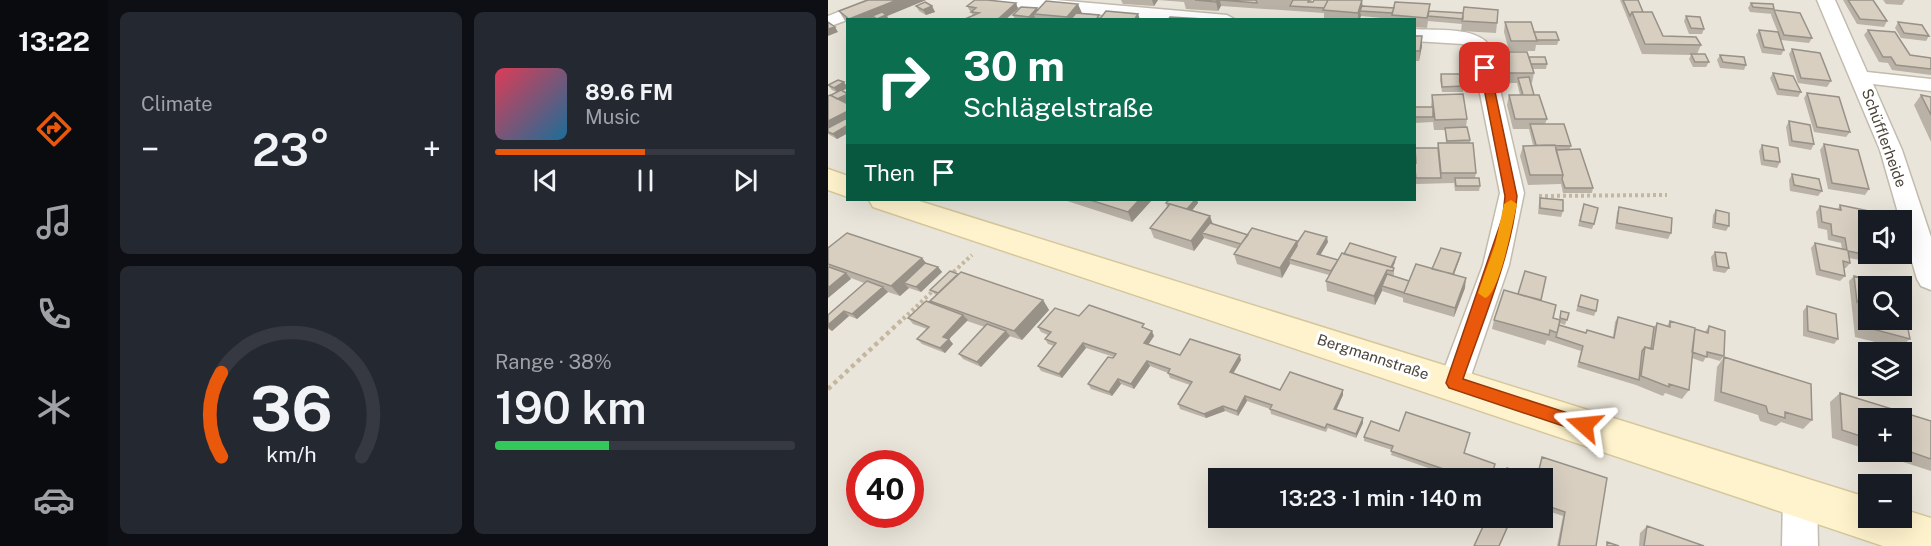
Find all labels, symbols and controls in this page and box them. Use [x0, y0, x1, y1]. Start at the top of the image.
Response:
text: 13:22 [18, 25, 90, 57]
text: 30 m [963, 41, 1065, 90]
icon: right [864, 42, 942, 120]
pin [1459, 42, 1510, 93]
icon: arrive [1468, 51, 1501, 84]
text: 89.6 FM [585, 79, 673, 105]
street label: Schüfflerheide [1859, 86, 1910, 189]
text: Schlägelstraße [963, 91, 1154, 123]
text: Climate [141, 92, 213, 116]
text: Music [585, 105, 640, 129]
icon: directions [33, 108, 75, 150]
text: 23° [252, 123, 330, 176]
text: − [141, 130, 159, 168]
text: + [423, 130, 441, 168]
icon: arrive [927, 156, 960, 189]
text: Then [864, 160, 915, 186]
icon: previous [529, 164, 562, 197]
icon: pause [629, 164, 662, 197]
icon: next [729, 164, 762, 197]
icon: music [33, 201, 75, 243]
map controls [1858, 210, 1912, 528]
button: sound [1858, 210, 1912, 264]
button: search [1858, 276, 1912, 330]
icon: phone [33, 293, 75, 335]
street label: Bergmannstraße [1315, 330, 1431, 383]
button: layers [1858, 342, 1912, 396]
text: Range · 38% [495, 350, 612, 374]
text: 36 [250, 372, 332, 445]
text: 190 km [495, 381, 647, 434]
icon: climate [33, 386, 75, 428]
position arrow [1552, 393, 1616, 457]
button: + [1858, 408, 1912, 462]
text: km/h [266, 442, 316, 467]
speed limit sign: 40 [846, 450, 924, 528]
button: − [1858, 474, 1912, 528]
icon: car [33, 479, 75, 521]
text: 13:23 · 1 min · 140 m [1279, 485, 1482, 511]

